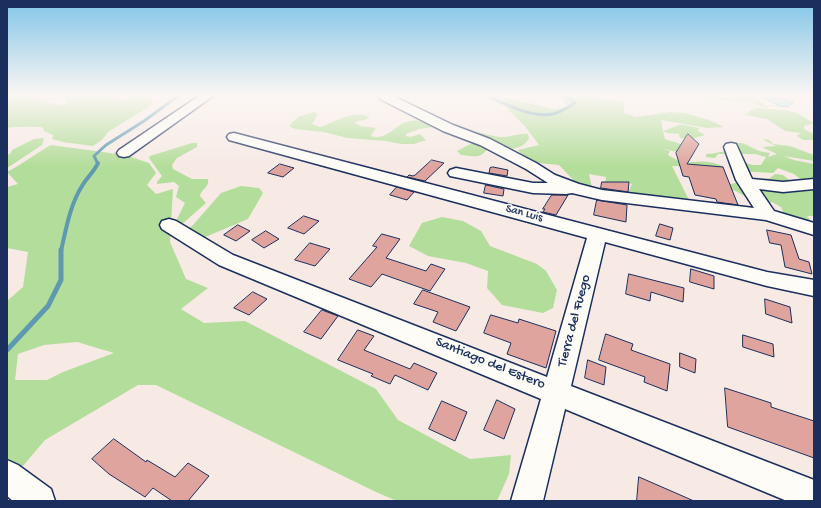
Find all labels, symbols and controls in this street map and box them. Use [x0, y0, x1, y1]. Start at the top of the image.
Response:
street label: San Luis [504, 202, 544, 226]
street label: Tierra del Fuego [555, 273, 595, 369]
street label: Santiago del Estero [433, 334, 547, 394]

